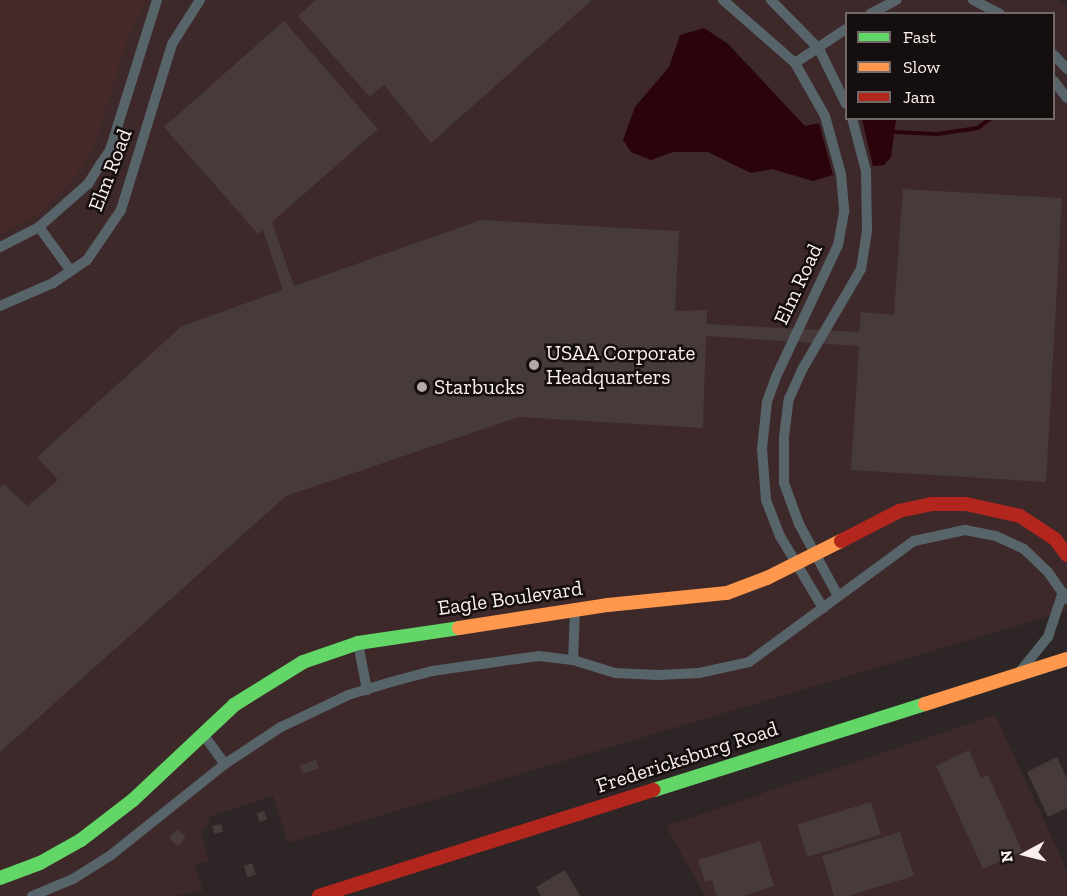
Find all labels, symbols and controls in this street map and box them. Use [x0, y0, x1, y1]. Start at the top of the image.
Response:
legend [845, 12, 1055, 120]
text: Fast [903, 26, 936, 48]
text: Slow [903, 56, 940, 78]
text: Jam [903, 86, 935, 108]
street label: Elm Road [83, 125, 137, 215]
street label: Elm Road [768, 240, 828, 328]
place label: USAA Corporate Headquarters [546, 340, 696, 390]
marker: USAA Corporate Headquarters [527, 358, 541, 372]
place label: Starbucks [434, 374, 525, 400]
marker: Starbucks [415, 380, 429, 394]
street label: Eagle Boulevard [436, 575, 584, 621]
street label: Fredericksburg Road [593, 716, 781, 798]
north arrow [995, 824, 1055, 884]
text: N [996, 849, 1017, 863]

